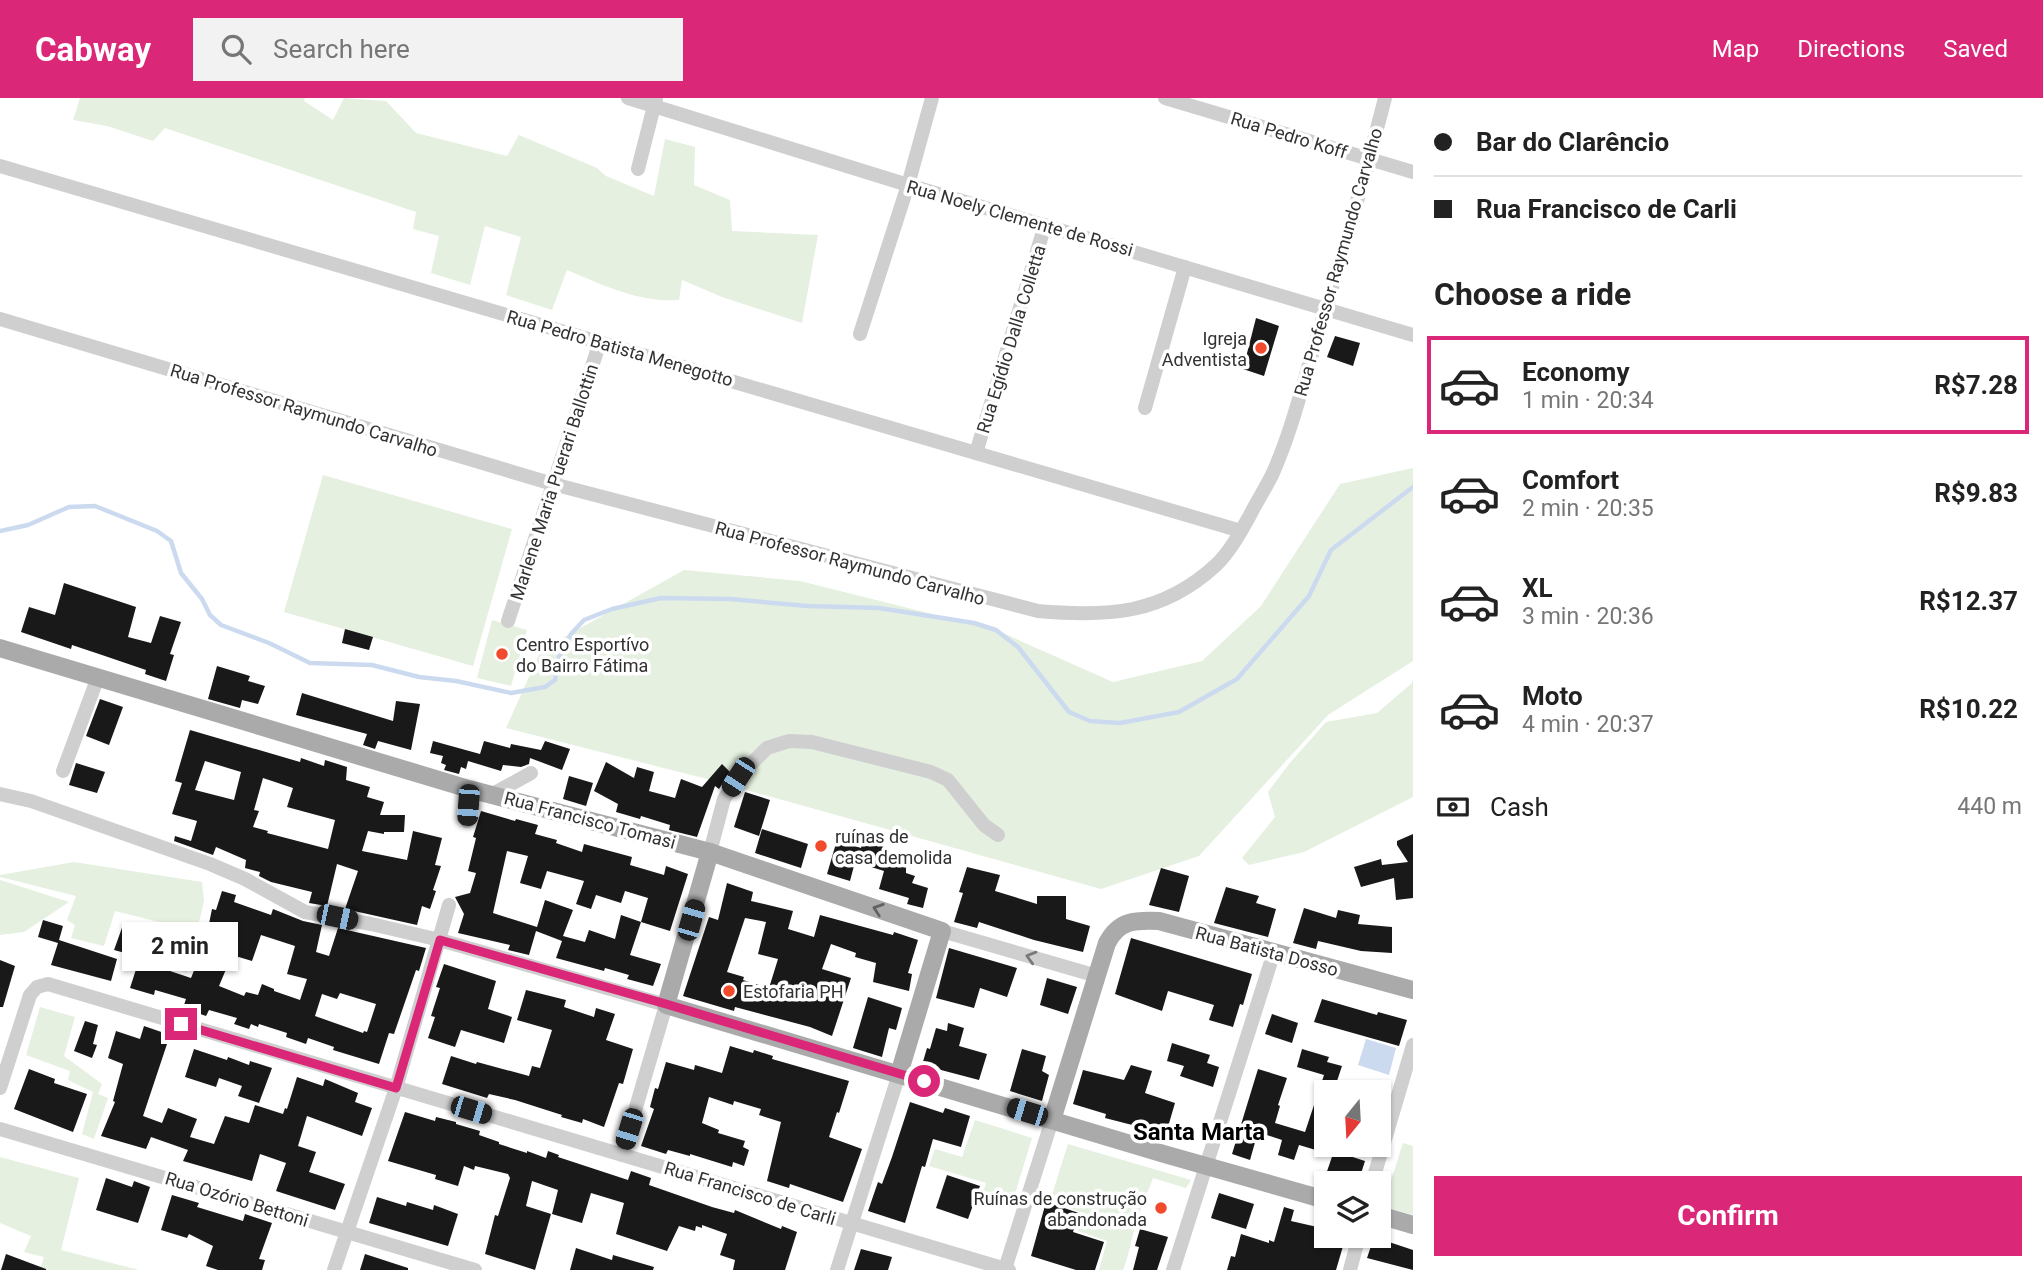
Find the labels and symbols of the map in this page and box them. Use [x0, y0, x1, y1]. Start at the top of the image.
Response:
street label: Rua Pedro Koff [1228, 107, 1350, 163]
street label: Rua Professor Raymundo Carvalho [1290, 125, 1386, 399]
street label: Rua Noely Clemente de Rossi [904, 176, 1136, 260]
street label: Rua Egídio Dalla Colletta [972, 242, 1050, 436]
street label: Rua Pedro Batista Menegotto [504, 306, 736, 390]
place label: Igreja Adventista [1162, 328, 1247, 370]
marker: Igreja Adventista [1253, 340, 1269, 356]
street label: Rua Professor Raymundo Carvalho [168, 359, 440, 461]
street label: Marlene Maria Puerari Ballottin [506, 361, 602, 603]
street label: Rua Professor Raymundo Carvalho [713, 517, 987, 609]
place label: Centro Esportívo do Bairro Fátima [516, 634, 649, 676]
marker: Centro Esportívo do Bairro Fátima [494, 646, 510, 662]
car [718, 754, 759, 800]
car [457, 783, 480, 827]
street label: Rua Francisco Tomasi [502, 787, 678, 853]
place label: ruínas de casa demolida [835, 826, 952, 868]
marker: ruínas de casa demolida [813, 838, 829, 854]
car [676, 897, 707, 943]
car [315, 902, 360, 932]
one-way arrow [872, 903, 884, 917]
callout: 2 min [123, 922, 239, 972]
street label: Rua Batista Dosso [1193, 922, 1341, 980]
one-way arrow [1025, 951, 1037, 965]
place label: Estofaria PH [743, 981, 843, 1002]
marker: Estofaria PH [721, 983, 737, 999]
route end [165, 1008, 197, 1040]
route start [908, 1065, 940, 1097]
north arrow [1314, 1080, 1391, 1157]
car [448, 1094, 495, 1126]
car [1004, 1096, 1051, 1128]
car [613, 1106, 646, 1152]
district label: Santa Marta [1133, 1118, 1265, 1146]
street label: Rua Francisco de Carli [662, 1157, 838, 1229]
street label: Rua Ozório Bettoni [163, 1167, 311, 1231]
place label: Ruínas de construção abandonada [974, 1188, 1147, 1230]
marker: Ruínas de construção abandonada [1153, 1200, 1169, 1216]

